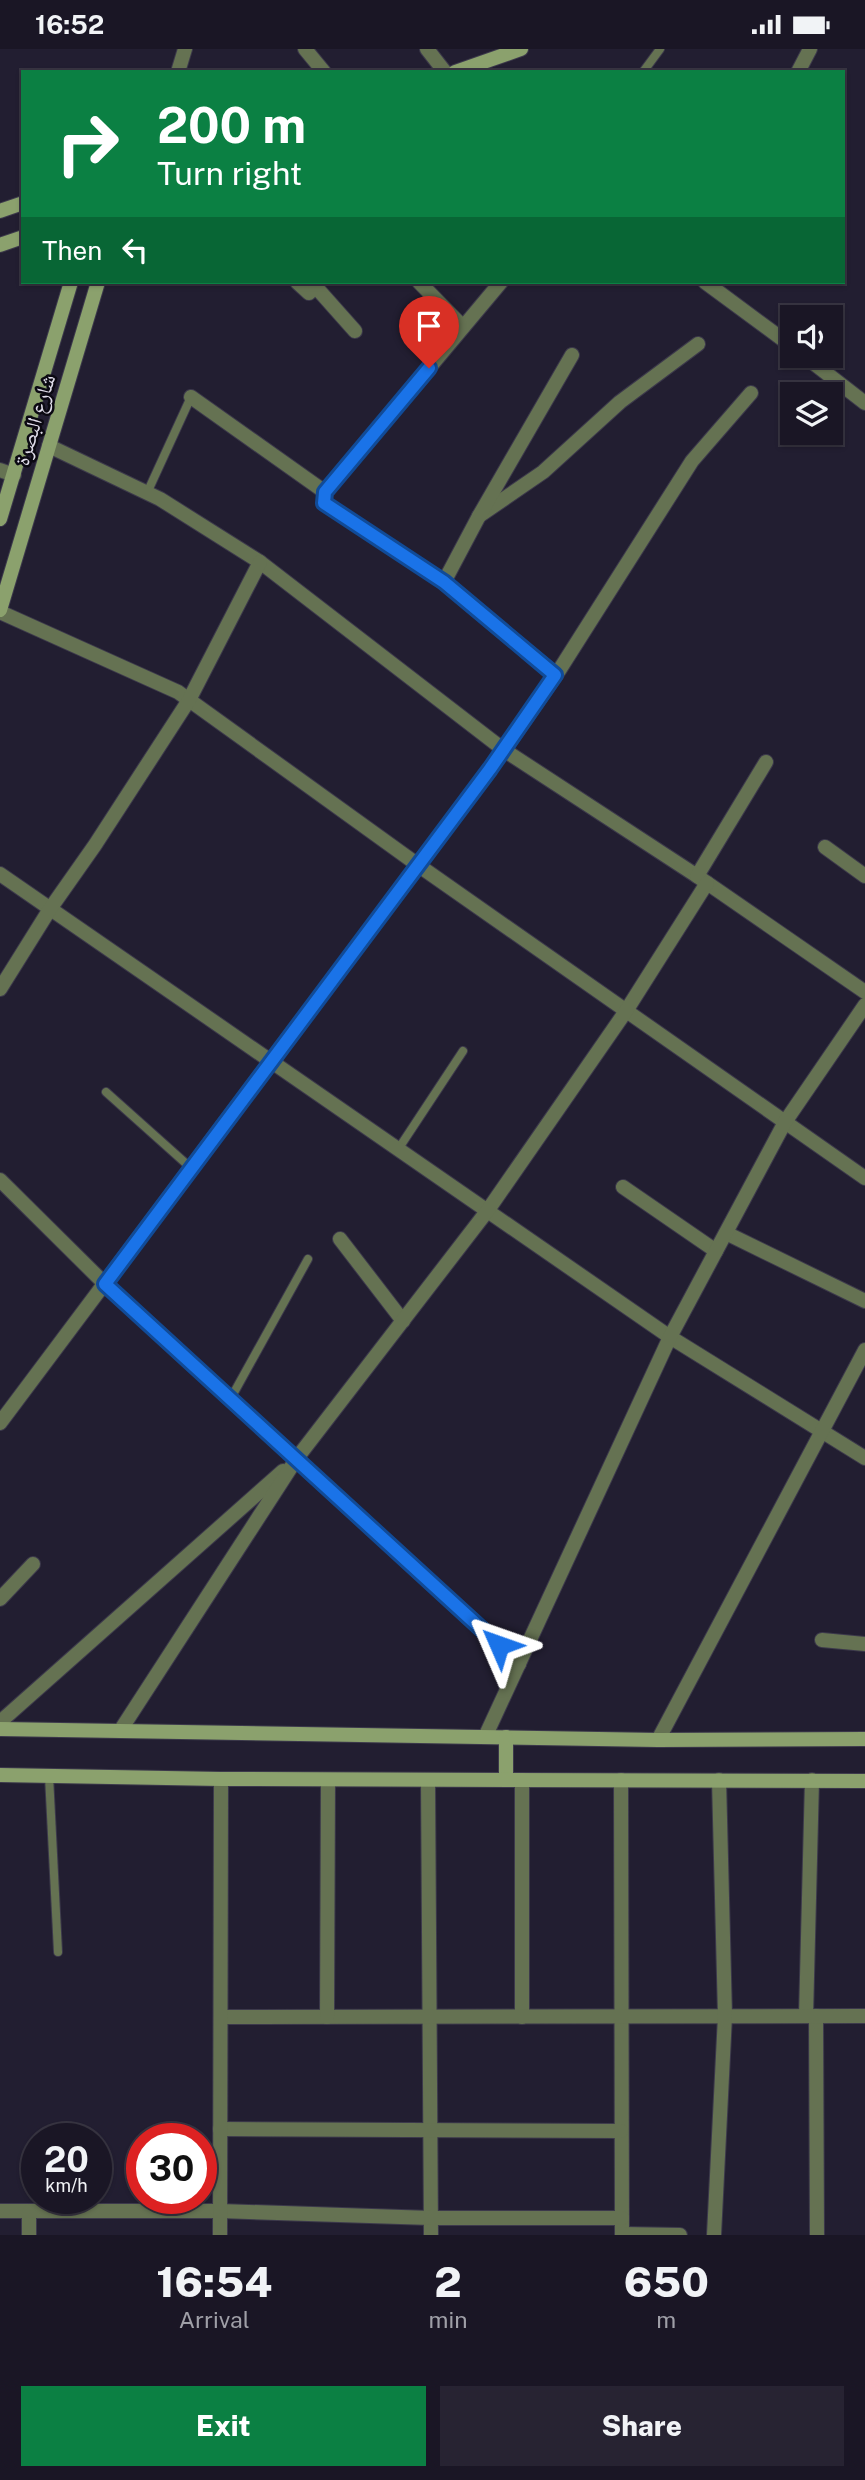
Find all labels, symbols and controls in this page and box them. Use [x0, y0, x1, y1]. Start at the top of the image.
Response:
text: 16:52 [35, 9, 104, 40]
text: 200 m [157, 96, 306, 154]
icon: right [42, 98, 133, 189]
text: Turn right [157, 155, 302, 192]
icon: left [116, 231, 154, 269]
text: Then [42, 235, 102, 266]
pin [399, 296, 459, 368]
map controls [780, 305, 843, 445]
button: sound [780, 305, 843, 368]
icon: arrive [410, 307, 448, 345]
street label: شارع البصرة [9, 371, 61, 469]
button: layers [780, 382, 843, 445]
position arrow [462, 1608, 536, 1682]
speed limit sign: 30 [126, 2123, 217, 2214]
text: 20 [44, 2139, 89, 2180]
text: km/h [45, 2175, 88, 2196]
text: 16:54 [156, 2257, 272, 2306]
text: 2 [434, 2257, 462, 2306]
text: 650 [624, 2257, 709, 2306]
text: Arrival [179, 2306, 250, 2333]
text: min [428, 2306, 468, 2333]
text: m [656, 2306, 676, 2333]
button: Exit [21, 2386, 426, 2466]
button: Share [440, 2386, 844, 2466]

